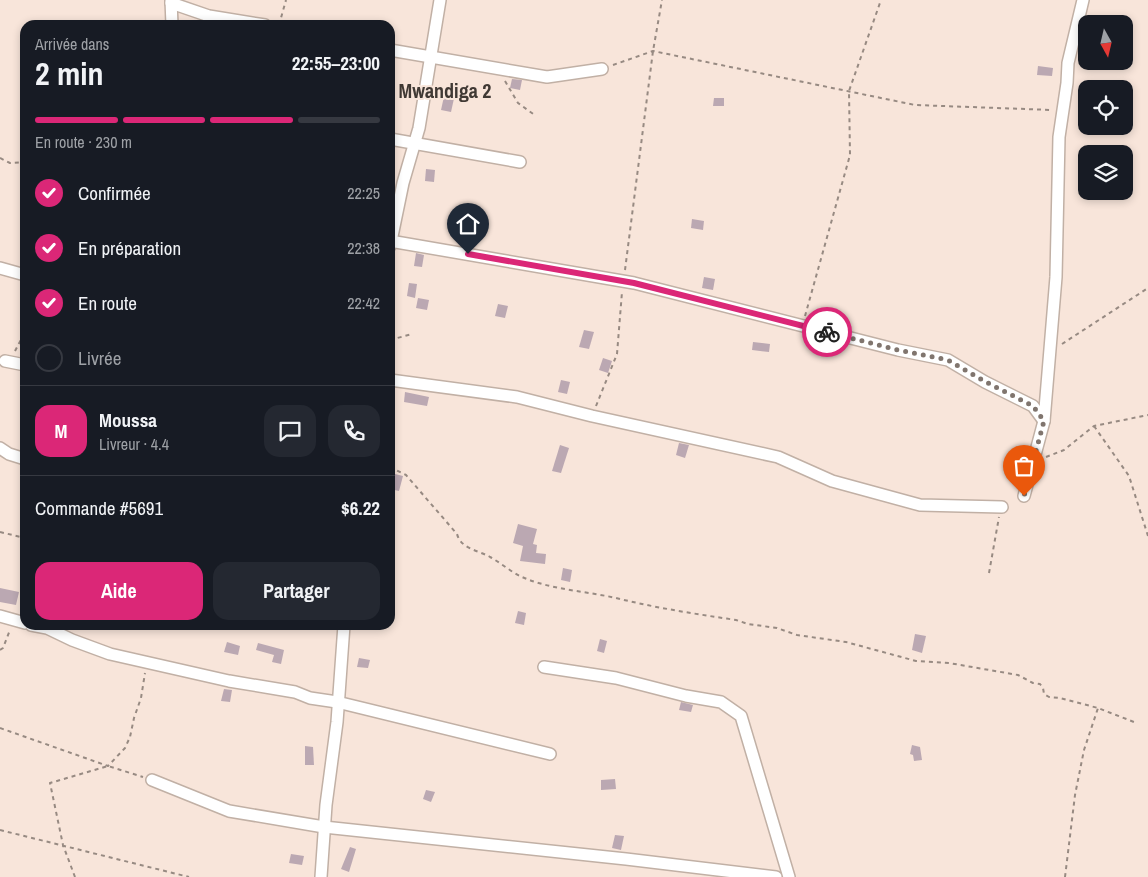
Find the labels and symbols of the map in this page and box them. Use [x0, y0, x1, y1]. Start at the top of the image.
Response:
north arrow [1078, 15, 1132, 70]
district label: Mwandiga 2 [399, 77, 491, 104]
pin [447, 203, 489, 254]
courier [802, 307, 852, 357]
pin [1003, 445, 1045, 496]

